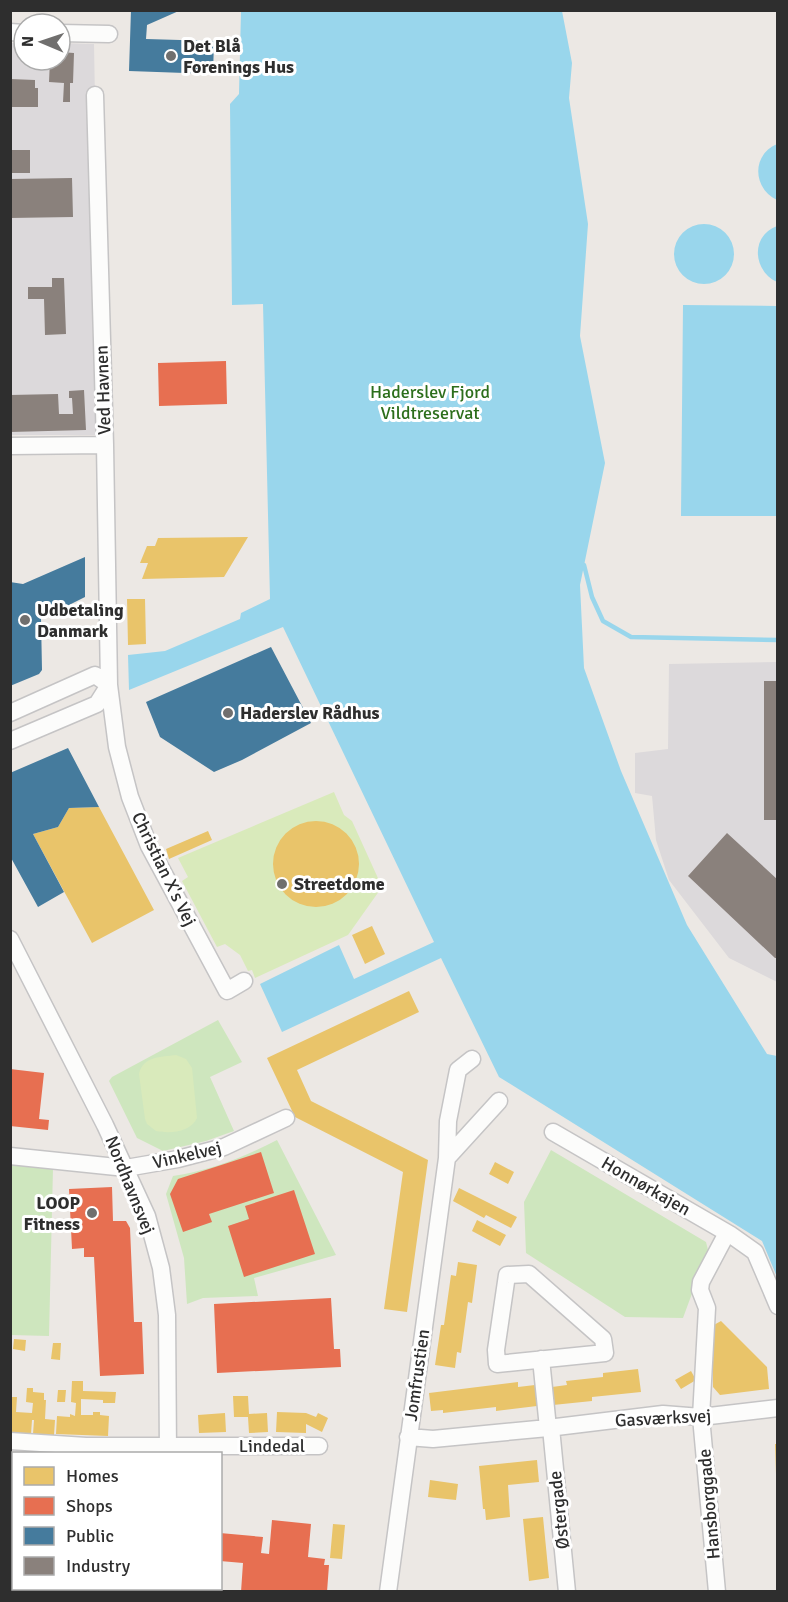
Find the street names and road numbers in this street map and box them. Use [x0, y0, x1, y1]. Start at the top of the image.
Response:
street label: Ved Havnen [90, 345, 116, 435]
street label: Christian X's Vej [127, 808, 201, 930]
street label: Nordhavnsvej [100, 1133, 160, 1237]
street label: Vinkelvej [151, 1136, 223, 1174]
street label: Honnørkajen [598, 1152, 694, 1220]
street label: Jomfrustien [400, 1328, 434, 1422]
street label: Gasværksvej [614, 1404, 712, 1432]
street label: Lindedal [239, 1435, 305, 1457]
street label: Hansborggade [693, 1448, 725, 1560]
street label: Østergade [544, 1470, 574, 1550]

